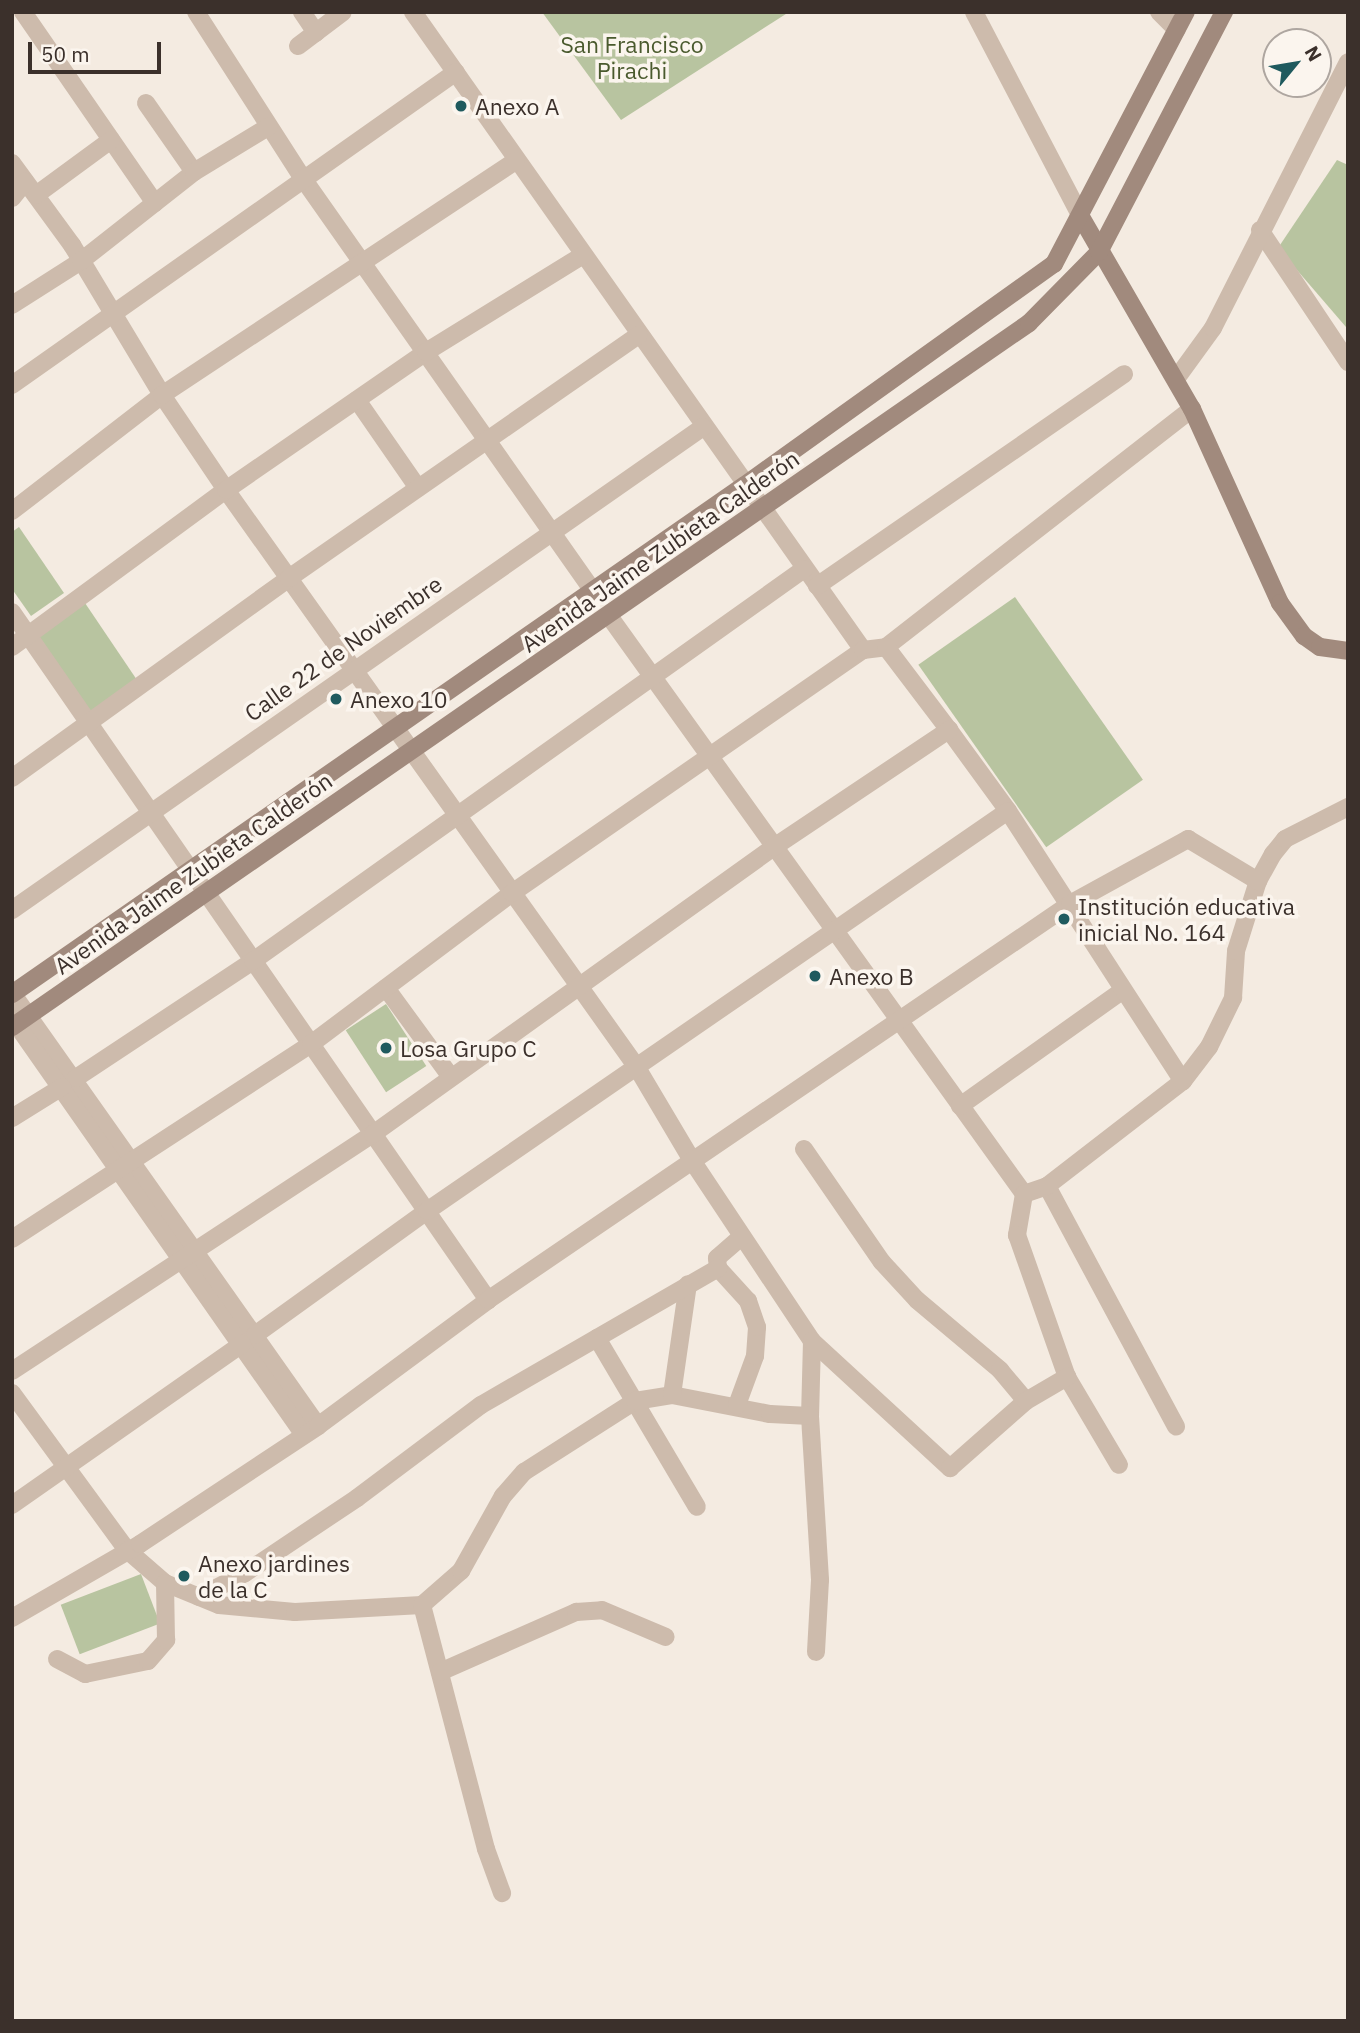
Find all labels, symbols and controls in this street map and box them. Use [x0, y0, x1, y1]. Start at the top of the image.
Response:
scale bar [32, 28, 164, 72]
north arrow [1262, 28, 1332, 98]
park label: San Francisco Pirachi [560, 30, 704, 84]
text: 50 m [41, 40, 90, 68]
text: N [1300, 42, 1327, 65]
place label: Anexo A [475, 92, 560, 120]
marker: Anexo A [453, 98, 469, 114]
street label: Avenida Jaime Zubieta Calderón [516, 444, 804, 658]
street label: Calle 22 de Noviembre [239, 569, 447, 727]
place label: Anexo 10 [350, 685, 447, 713]
marker: Anexo 10 [328, 691, 344, 707]
street label: Avenida Jaime Zubieta Calderón [49, 766, 337, 980]
place label: Institución educativa inicial No. 164 [1078, 892, 1295, 946]
marker: Institución educativa inicial No. 164 [1056, 911, 1072, 927]
place label: Anexo B [829, 962, 914, 990]
marker: Anexo B [807, 968, 823, 984]
place label: Losa Grupo C [400, 1034, 537, 1062]
marker: Losa Grupo C [378, 1040, 394, 1056]
place label: Anexo jardines de la C [198, 1549, 350, 1603]
marker: Anexo jardines de la C [176, 1568, 192, 1584]

